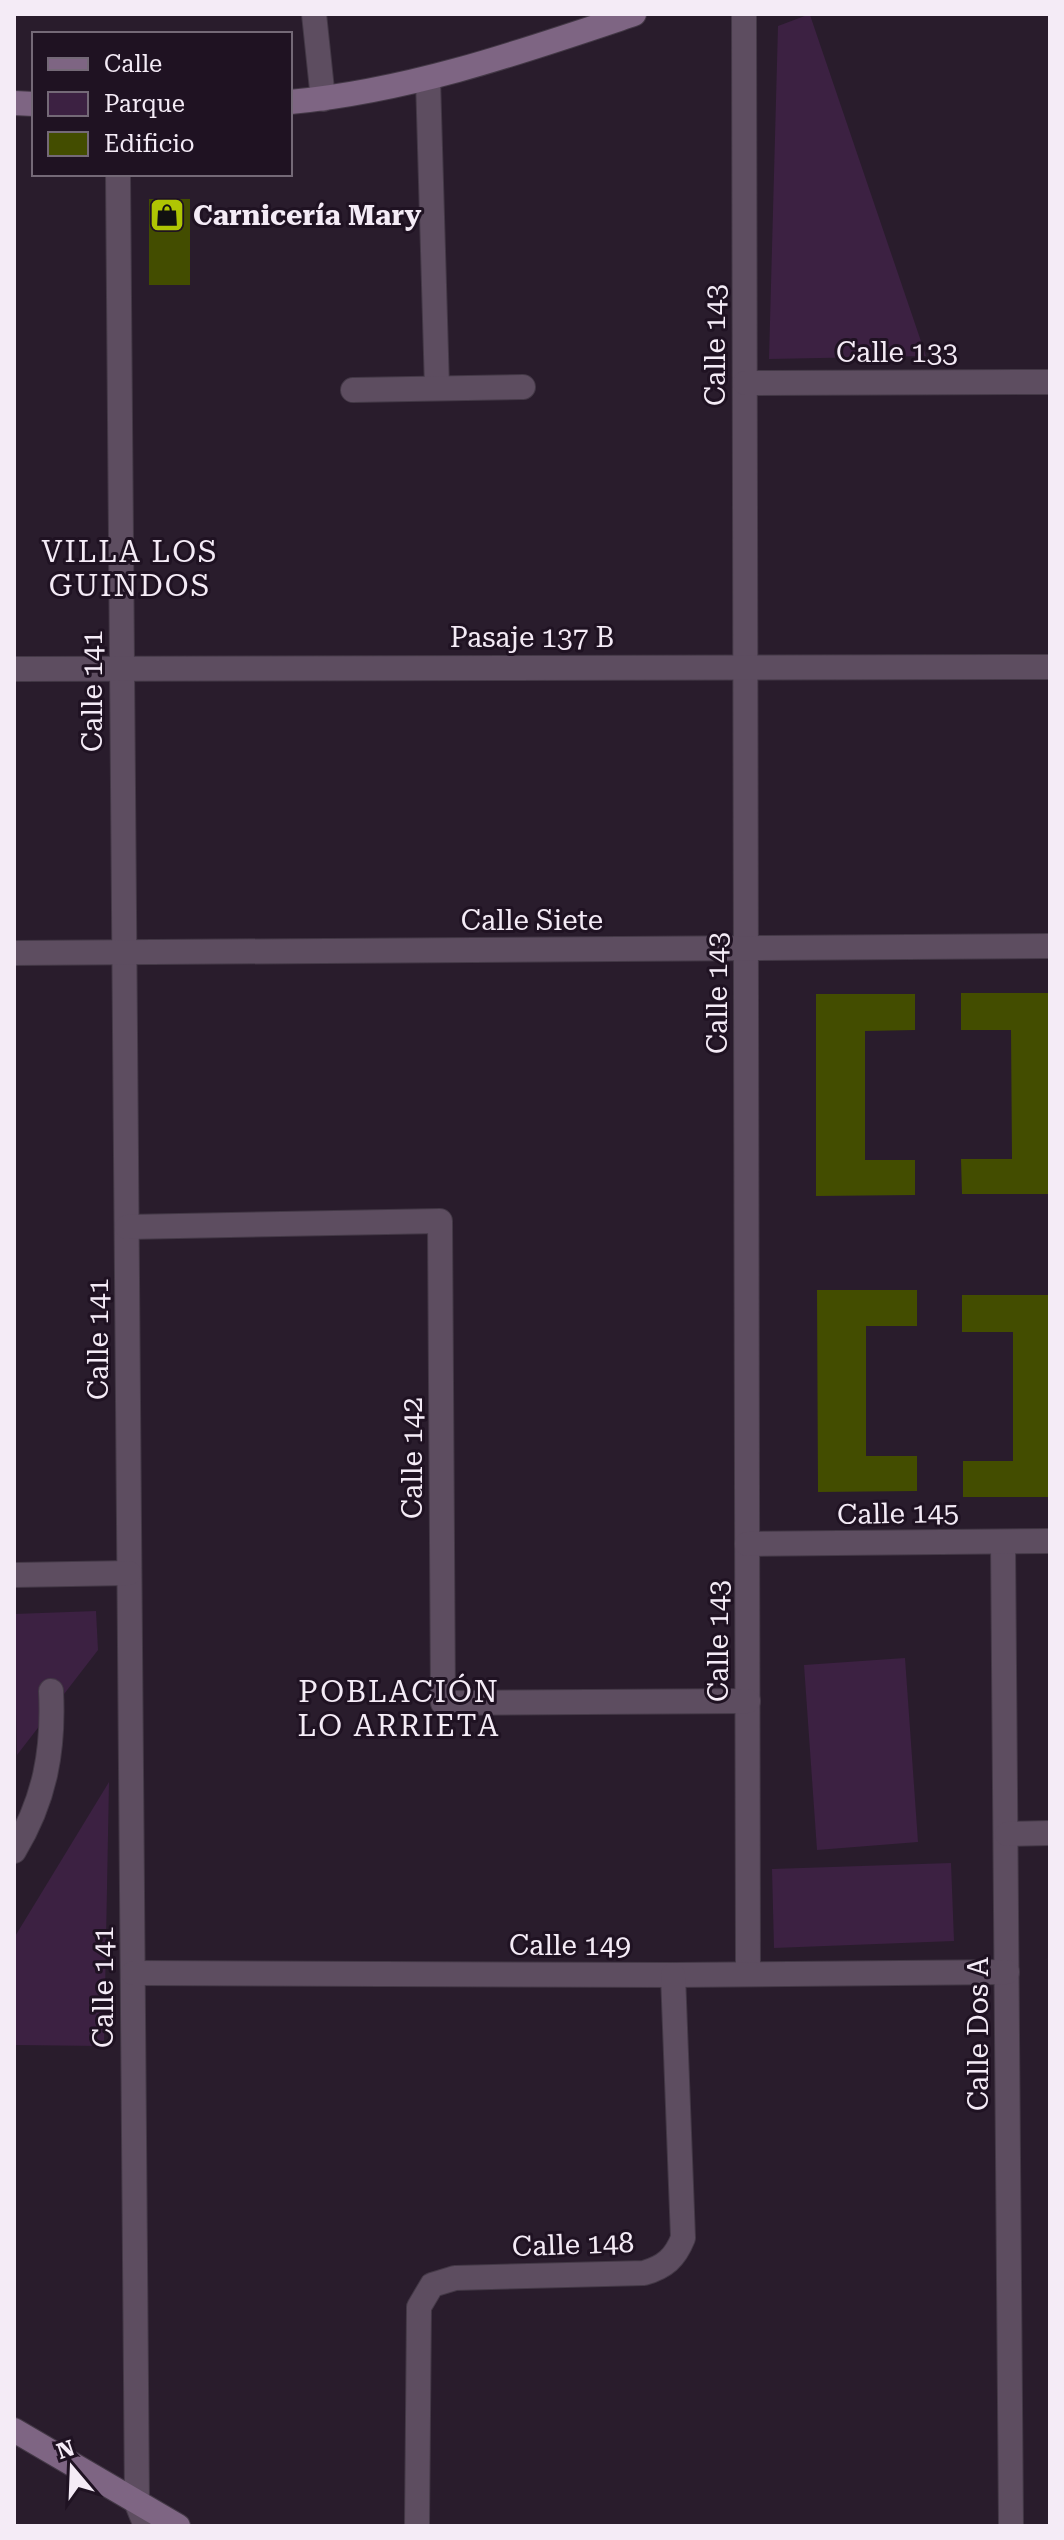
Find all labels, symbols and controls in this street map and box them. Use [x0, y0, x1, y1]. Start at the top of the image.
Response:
legend [32, 32, 292, 176]
text: Calle [104, 50, 162, 78]
text: Parque [104, 90, 185, 118]
text: Edificio [104, 130, 195, 158]
shop icon: Carnicería Mary [148, 196, 186, 234]
place label: Carnicería Mary [193, 199, 421, 232]
street label: Calle 143 [699, 284, 732, 406]
street label: Calle 133 [836, 336, 958, 369]
district label: VILLA LOS GUINDOS [42, 534, 219, 603]
street label: Pasaje 137 B [450, 621, 614, 654]
street label: Calle 141 [76, 630, 109, 752]
street label: Calle Siete [461, 904, 603, 937]
street label: Calle 143 [701, 932, 734, 1054]
street label: Calle 141 [82, 1278, 115, 1400]
street label: Calle 142 [396, 1397, 429, 1519]
street label: Calle 145 [837, 1496, 959, 1531]
street label: Calle 143 [702, 1580, 735, 1702]
district label: POBLACIÓN LO ARRIETA [298, 1673, 500, 1743]
street label: Calle 141 [87, 1926, 120, 2048]
street label: Calle 149 [509, 1929, 631, 1962]
street label: Calle Dos A [962, 1957, 995, 2111]
street label: Calle 148 [511, 2226, 635, 2263]
north arrow [32, 2428, 112, 2508]
text: N [54, 2435, 78, 2464]

